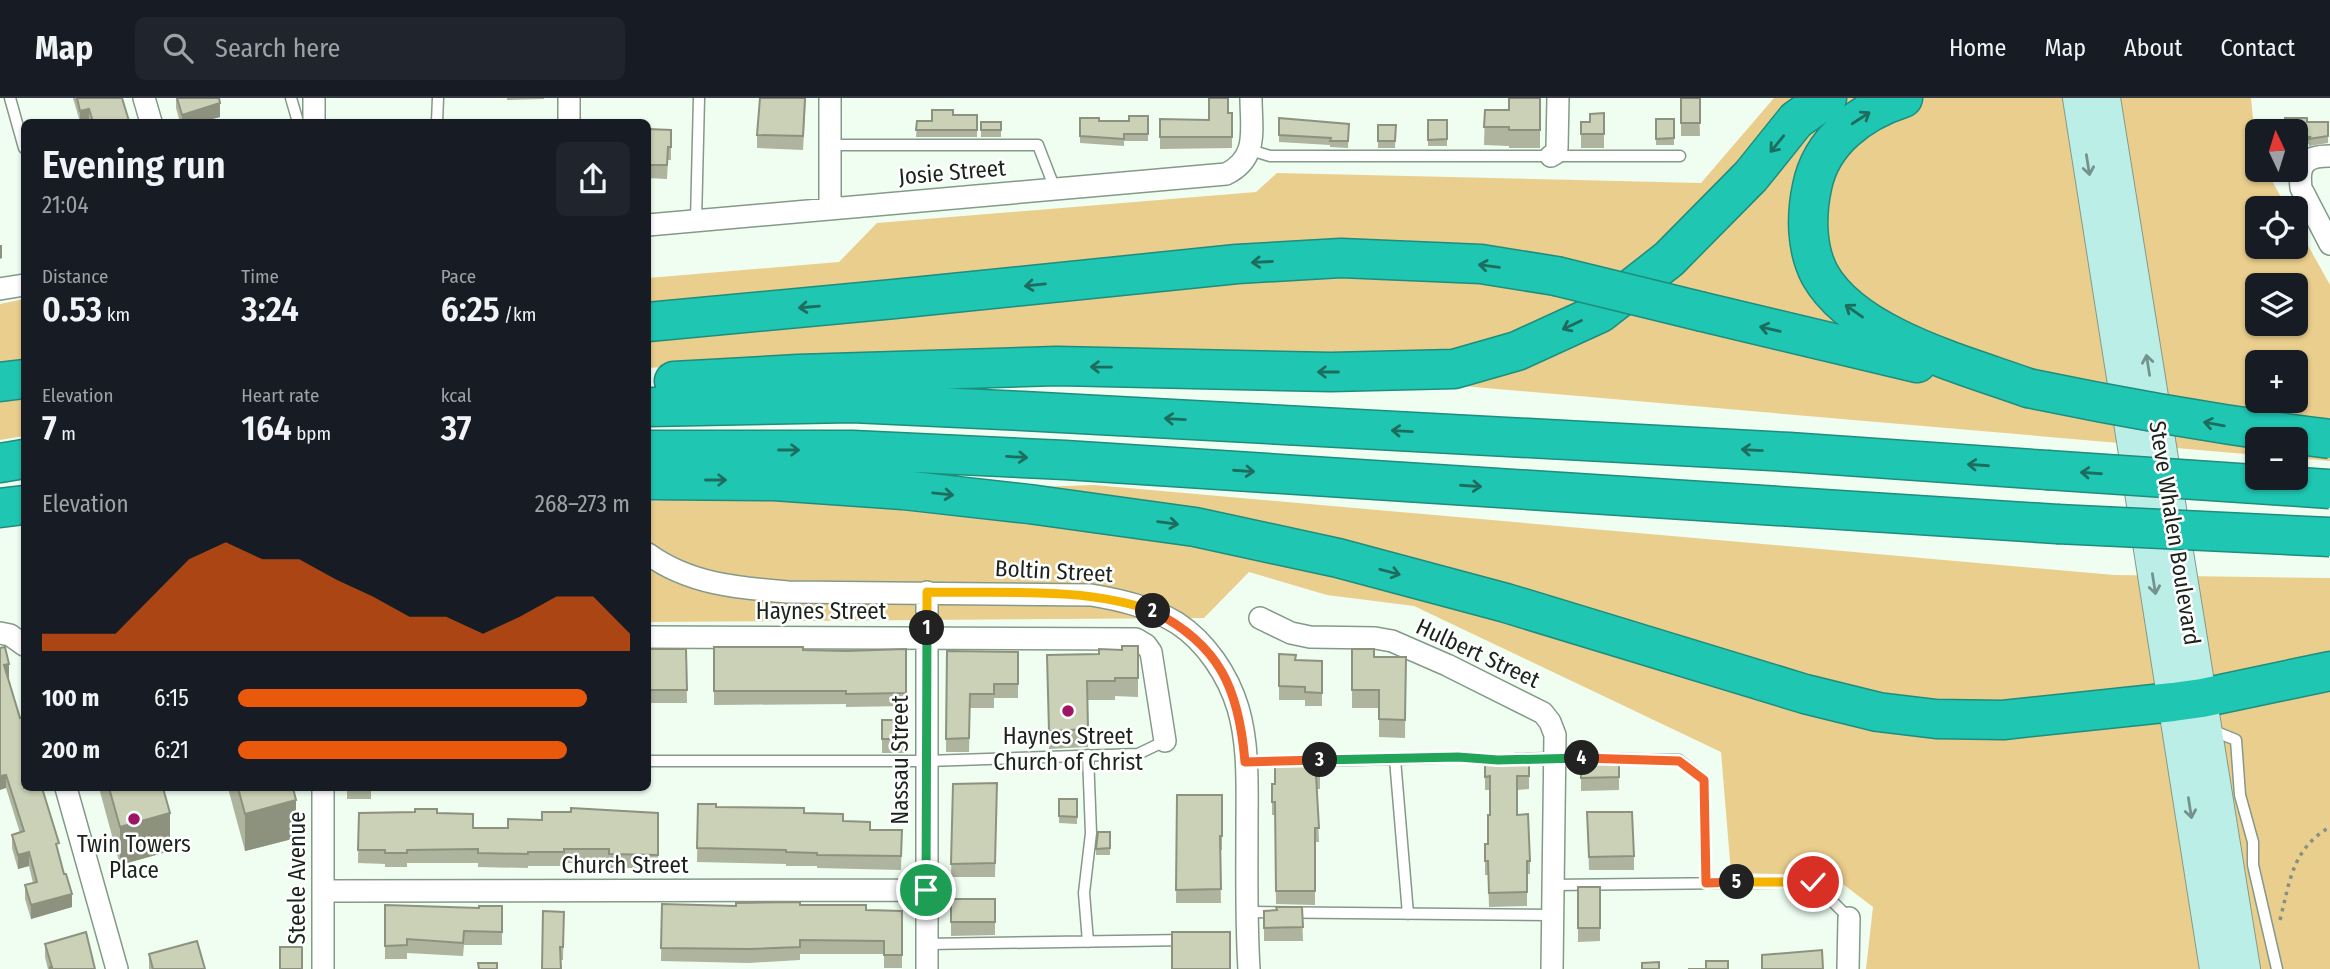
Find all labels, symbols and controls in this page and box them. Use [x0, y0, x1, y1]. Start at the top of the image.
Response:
search box [135, 17, 625, 80]
text: Map [35, 28, 93, 68]
icon: search [159, 29, 197, 67]
text: Search here [215, 33, 340, 64]
text: Home [1949, 34, 2006, 62]
text: Map [2044, 34, 2086, 62]
text: About [2124, 34, 2182, 62]
text: Contact [2220, 34, 2295, 62]
one-way arrow [1850, 111, 1870, 125]
north arrow [2245, 119, 2308, 182]
map controls [2245, 119, 2308, 490]
one-way arrow [1769, 134, 1785, 152]
text: Evening run [42, 142, 226, 188]
button: share [556, 142, 630, 216]
street label: Josie Street [897, 153, 1007, 191]
one-way arrow [2082, 154, 2095, 176]
text: 21:04 [42, 191, 89, 219]
button: locate [2245, 196, 2308, 259]
one-way arrow [1251, 256, 1274, 269]
one-way arrow [1478, 259, 1501, 272]
text: Distance [42, 265, 109, 288]
text: Time [241, 265, 279, 288]
text: Pace [441, 265, 476, 288]
button: layers [2245, 273, 2308, 336]
one-way arrow [1025, 278, 1047, 291]
text: 0.53 [42, 288, 102, 330]
text: 3:24 [241, 288, 299, 330]
text: 6:25 [441, 288, 500, 330]
one-way arrow [798, 301, 821, 314]
text: km [102, 303, 130, 326]
text: /km [500, 303, 536, 326]
one-way arrow [1845, 304, 1864, 318]
one-way arrow [1562, 319, 1583, 333]
one-way arrow [1759, 322, 1782, 335]
button: + [2245, 350, 2308, 413]
one-way arrow [2141, 354, 2154, 377]
one-way arrow [1089, 360, 1112, 374]
one-way arrow [1317, 365, 1340, 379]
text: Elevation [42, 384, 114, 407]
text: Heart rate [241, 384, 319, 407]
text: kcal [441, 384, 471, 407]
text: 7 [42, 407, 57, 449]
text: 164 [241, 407, 292, 449]
text: 37 [441, 407, 472, 449]
one-way arrow [1164, 412, 1187, 425]
one-way arrow [2203, 417, 2226, 430]
street label: Steve Whalen Boulevard [2143, 419, 2207, 647]
text: m [57, 422, 76, 445]
text: bpm [292, 422, 331, 445]
one-way arrow [1391, 424, 1414, 437]
button: − [2245, 427, 2308, 490]
one-way arrow [777, 443, 800, 457]
one-way arrow [1740, 443, 1763, 456]
one-way arrow [1005, 451, 1028, 464]
one-way arrow [1968, 458, 1990, 471]
one-way arrow [1232, 465, 1255, 478]
one-way arrow [2080, 466, 2103, 479]
one-way arrow [704, 473, 727, 487]
one-way arrow [1459, 480, 1481, 493]
one-way arrow [931, 488, 954, 501]
text: Elevation [42, 490, 129, 518]
text: 268–273 m [535, 490, 630, 518]
one-way arrow [1156, 517, 1179, 530]
street label: Boltin Street [994, 554, 1114, 588]
one-way arrow [1379, 566, 1401, 579]
one-way arrow [2148, 572, 2161, 595]
pin: 2 [1136, 594, 1170, 628]
street label: Haynes Street [756, 597, 887, 625]
text: 2 [1148, 599, 1157, 622]
pin: 1 [909, 610, 944, 646]
street label: Hulbert Street [1412, 612, 1545, 694]
text: 1 [922, 616, 931, 639]
text: 100 m [42, 684, 99, 712]
text: 6:15 [154, 684, 189, 712]
street label: Nassau Street [886, 695, 914, 825]
marker: Haynes Street Church of Christ [1060, 703, 1076, 719]
place label: Haynes Street Church of Christ [993, 722, 1143, 776]
text: 200 m [42, 736, 100, 764]
text: 6:21 [154, 736, 189, 764]
pin: 4 [1564, 740, 1600, 776]
pin: 3 [1302, 742, 1338, 778]
text: 4 [1577, 746, 1586, 769]
text: 3 [1315, 748, 1324, 771]
one-way arrow [2184, 797, 2197, 819]
marker: Twin Towers Place [126, 811, 142, 827]
street label: Steele Avenue [283, 811, 311, 945]
place label: Twin Towers Place [77, 830, 191, 884]
street label: Church Street [562, 851, 689, 879]
pin [1783, 852, 1843, 912]
pin [896, 860, 956, 920]
icon: check [1794, 863, 1832, 901]
pin: 5 [1720, 864, 1754, 900]
text: 5 [1732, 870, 1741, 893]
icon: arrive [907, 871, 945, 909]

